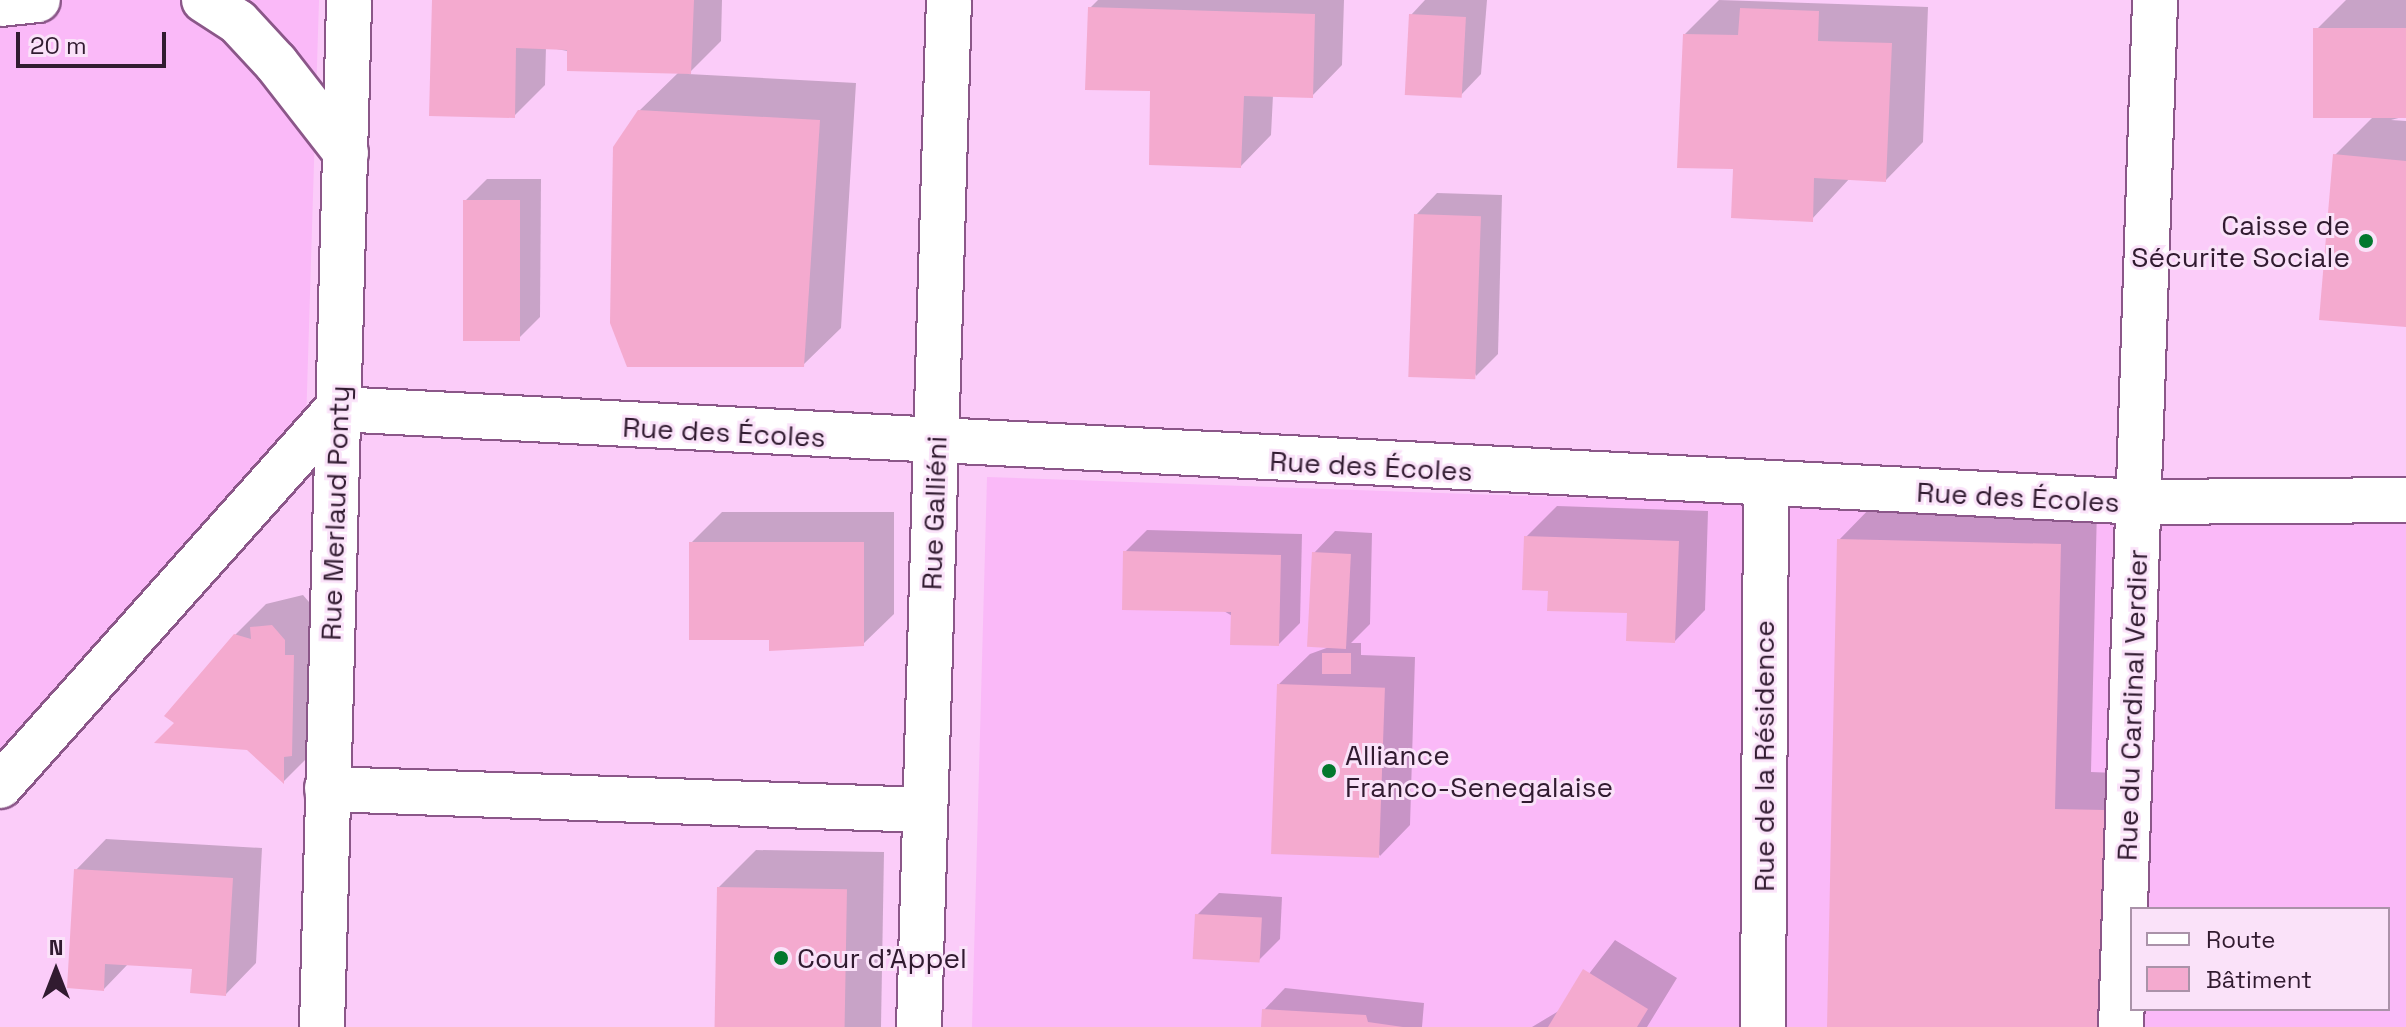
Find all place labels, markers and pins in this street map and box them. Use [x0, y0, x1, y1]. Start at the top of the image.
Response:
place label: Caisse de Sécurite Sociale [2131, 208, 2350, 274]
marker: Caisse de Sécurite Sociale [2357, 232, 2375, 250]
place label: Alliance Franco-Senegalaise [1345, 738, 1613, 804]
marker: Alliance Franco-Senegalaise [1320, 762, 1338, 780]
place label: Cour d'Appel [797, 941, 967, 975]
marker: Cour d'Appel [772, 949, 790, 967]

